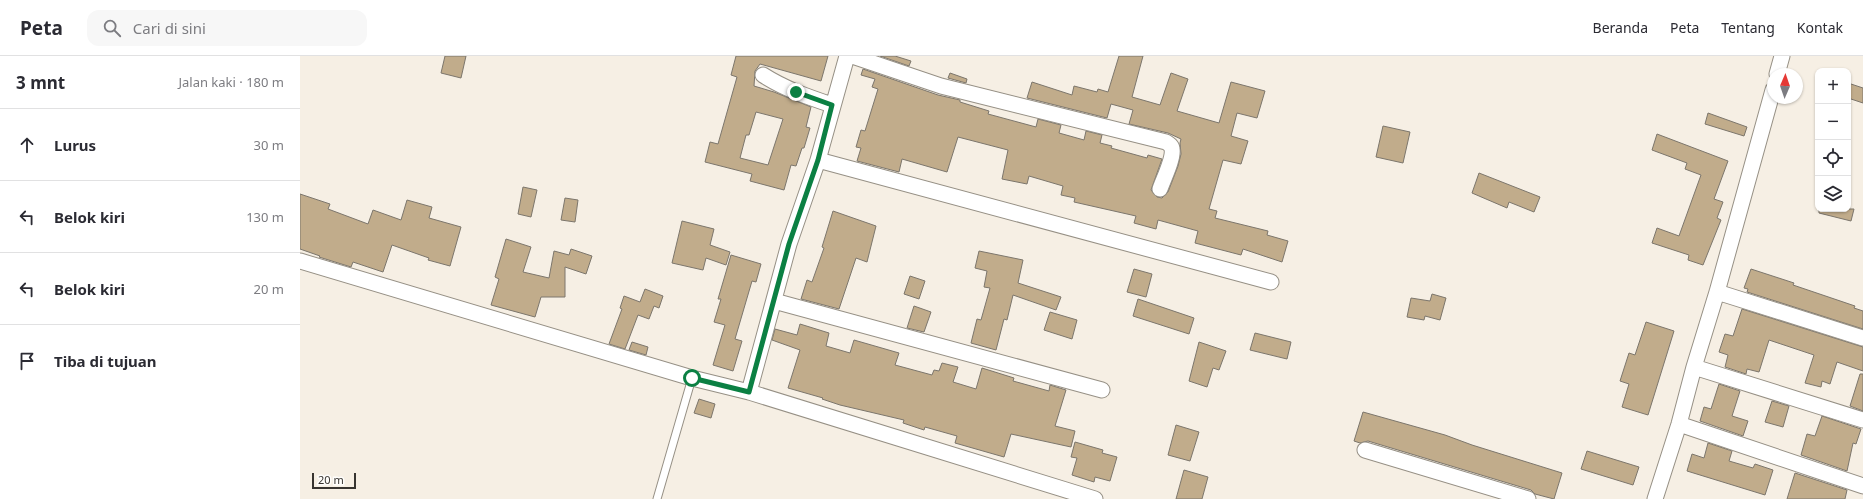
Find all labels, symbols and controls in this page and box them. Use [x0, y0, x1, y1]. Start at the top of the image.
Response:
search box [87, 10, 367, 46]
text: Peta [20, 15, 63, 41]
icon: search [101, 17, 123, 39]
text: Cari di sini [133, 18, 206, 38]
text: Beranda [1593, 18, 1648, 37]
text: Peta [1670, 18, 1699, 37]
text: Tentang [1721, 18, 1775, 37]
text: Kontak [1797, 18, 1843, 37]
north arrow [1767, 68, 1803, 104]
map controls [1815, 68, 1851, 212]
button: + [1815, 68, 1851, 104]
text: 3 mnt [16, 71, 65, 94]
text: Jalan kaki · 180 m [178, 73, 284, 91]
route end [787, 83, 805, 101]
button: − [1815, 104, 1851, 140]
icon: ahead [16, 134, 38, 156]
text: Lurus [54, 135, 96, 155]
text: 30 m [254, 136, 284, 154]
button: locate [1815, 140, 1851, 176]
button: layers [1815, 176, 1851, 212]
icon: left [16, 206, 38, 228]
text: Belok kiri [54, 207, 125, 227]
text: 130 m [246, 208, 284, 226]
icon: left [16, 278, 38, 300]
text: Belok kiri [54, 279, 125, 299]
text: 20 m [254, 280, 284, 298]
icon: arrive [16, 350, 38, 372]
text: Tiba di tujuan [54, 351, 157, 371]
route start [683, 369, 701, 387]
scale bar [312, 471, 356, 490]
text: 20 m [318, 472, 344, 487]

